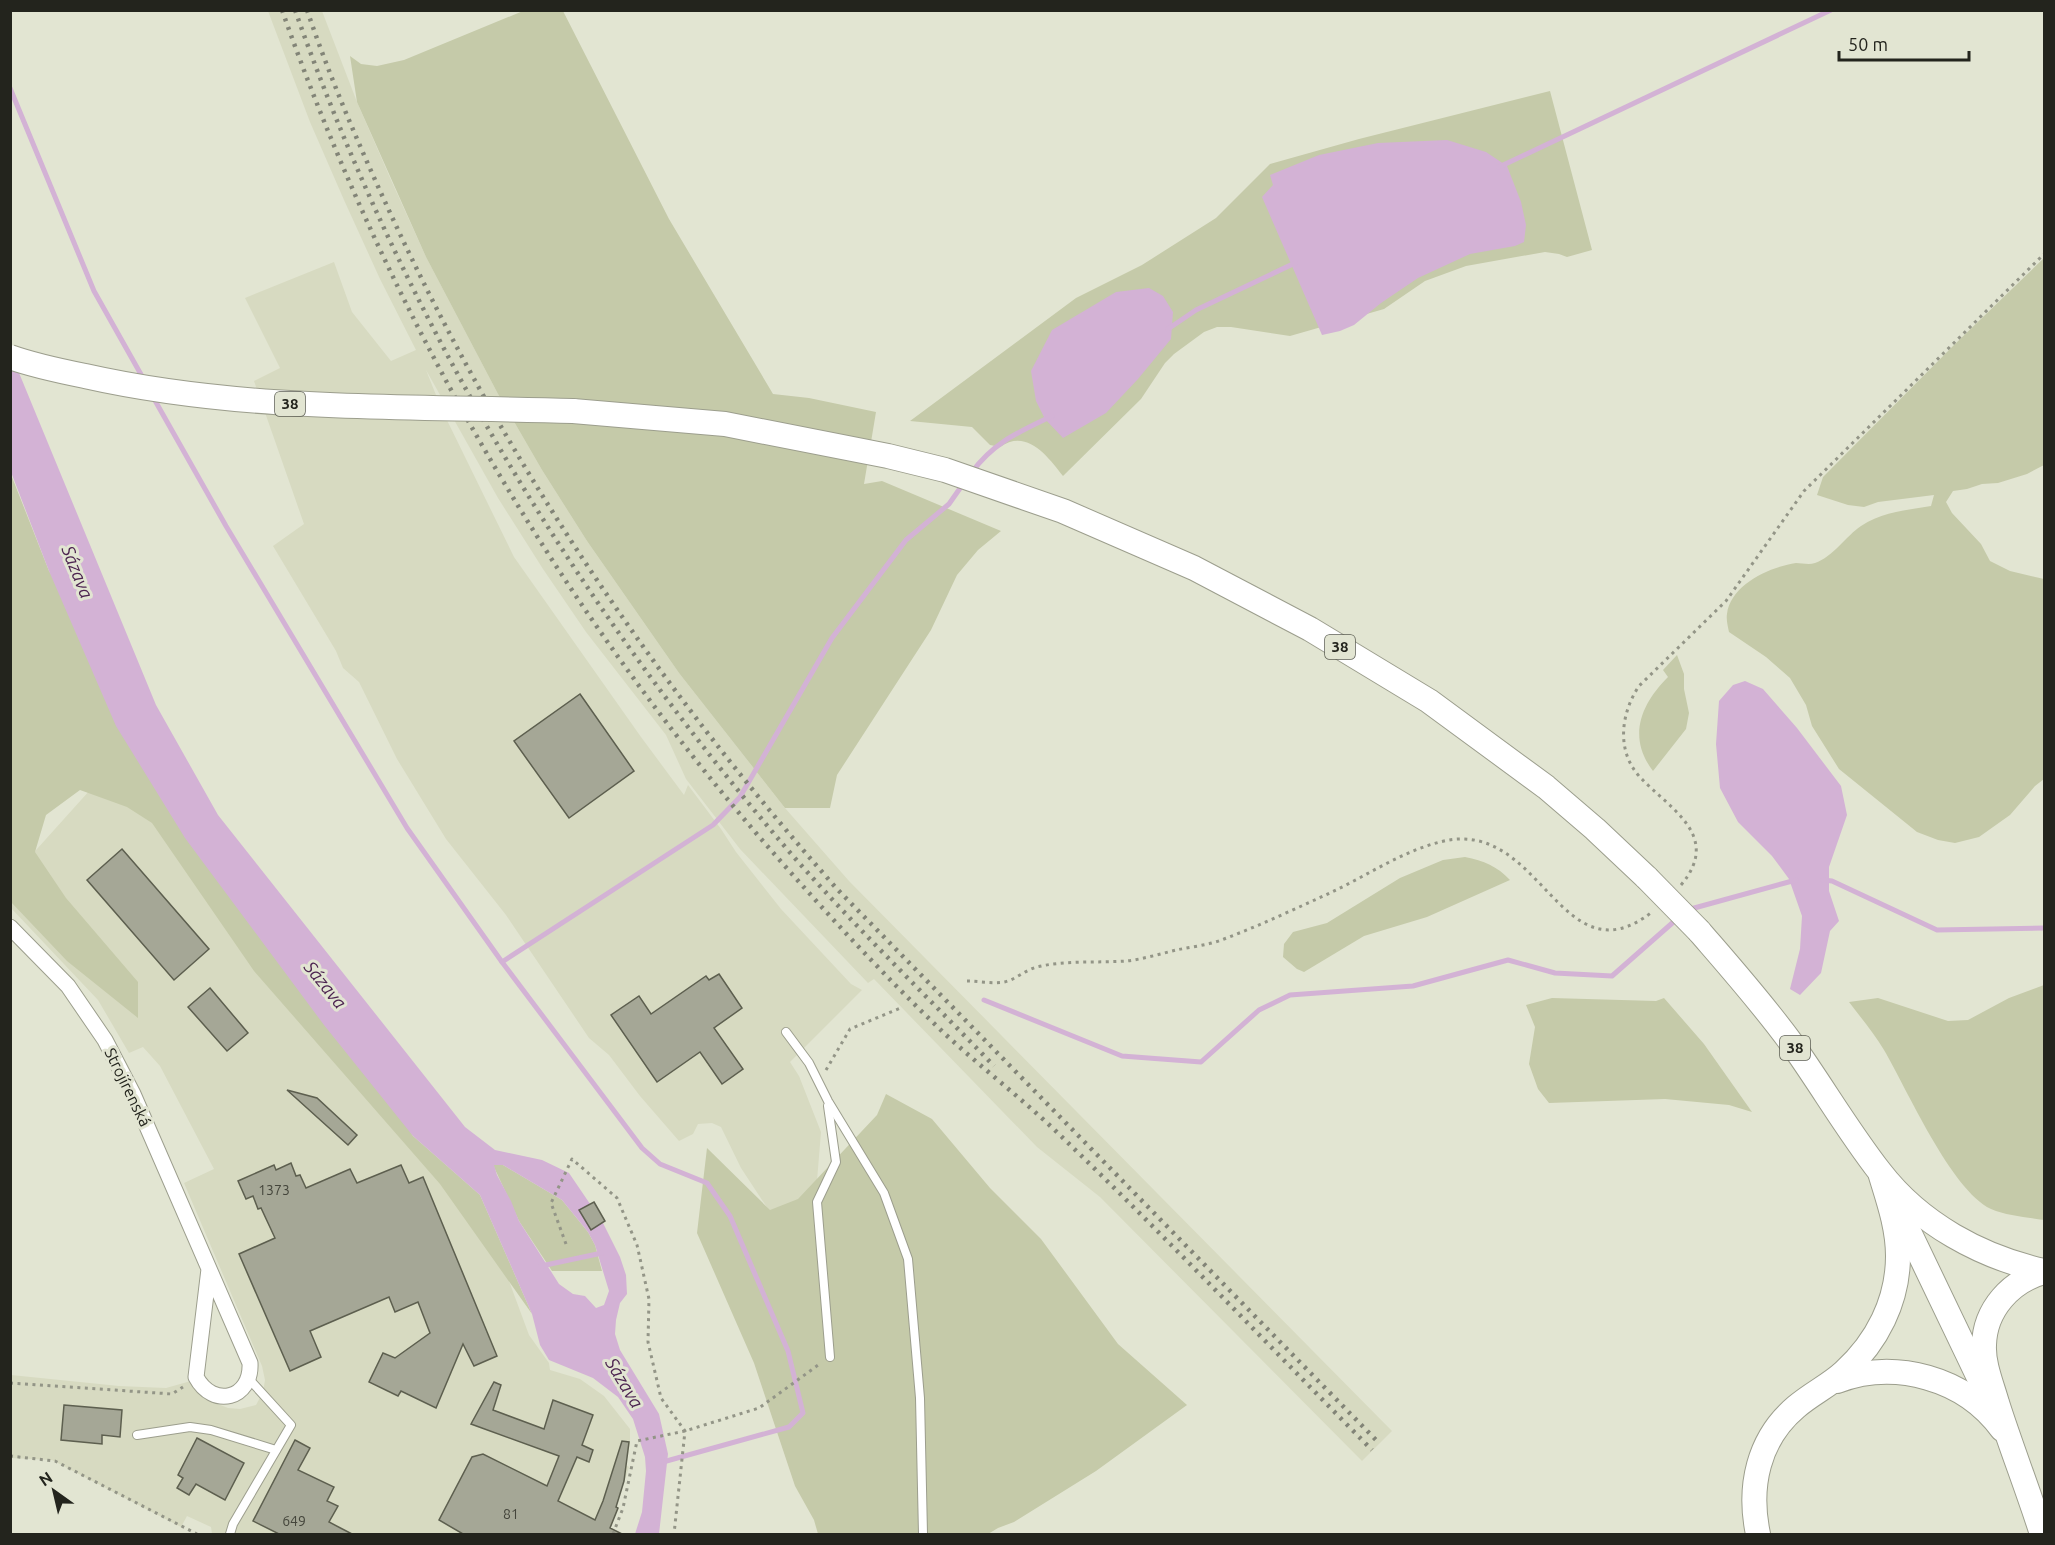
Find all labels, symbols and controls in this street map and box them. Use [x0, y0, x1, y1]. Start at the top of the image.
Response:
scale bar [1839, 24, 1970, 62]
text: 50 m [1848, 34, 1888, 54]
road number: 38 [275, 392, 305, 416]
water label: Sázava [58, 542, 98, 601]
road number: 38 [1325, 635, 1355, 659]
water label: Sázava [300, 956, 351, 1012]
road number: 38 [1780, 1036, 1810, 1060]
street label: Strojírenská [101, 1045, 155, 1129]
house number: 1373 [258, 1182, 290, 1198]
water label: Sázava [602, 1353, 648, 1411]
north arrow [24, 1461, 84, 1521]
text: N [36, 1468, 56, 1489]
house number: 81 [503, 1506, 519, 1522]
house number: 649 [282, 1513, 306, 1529]

